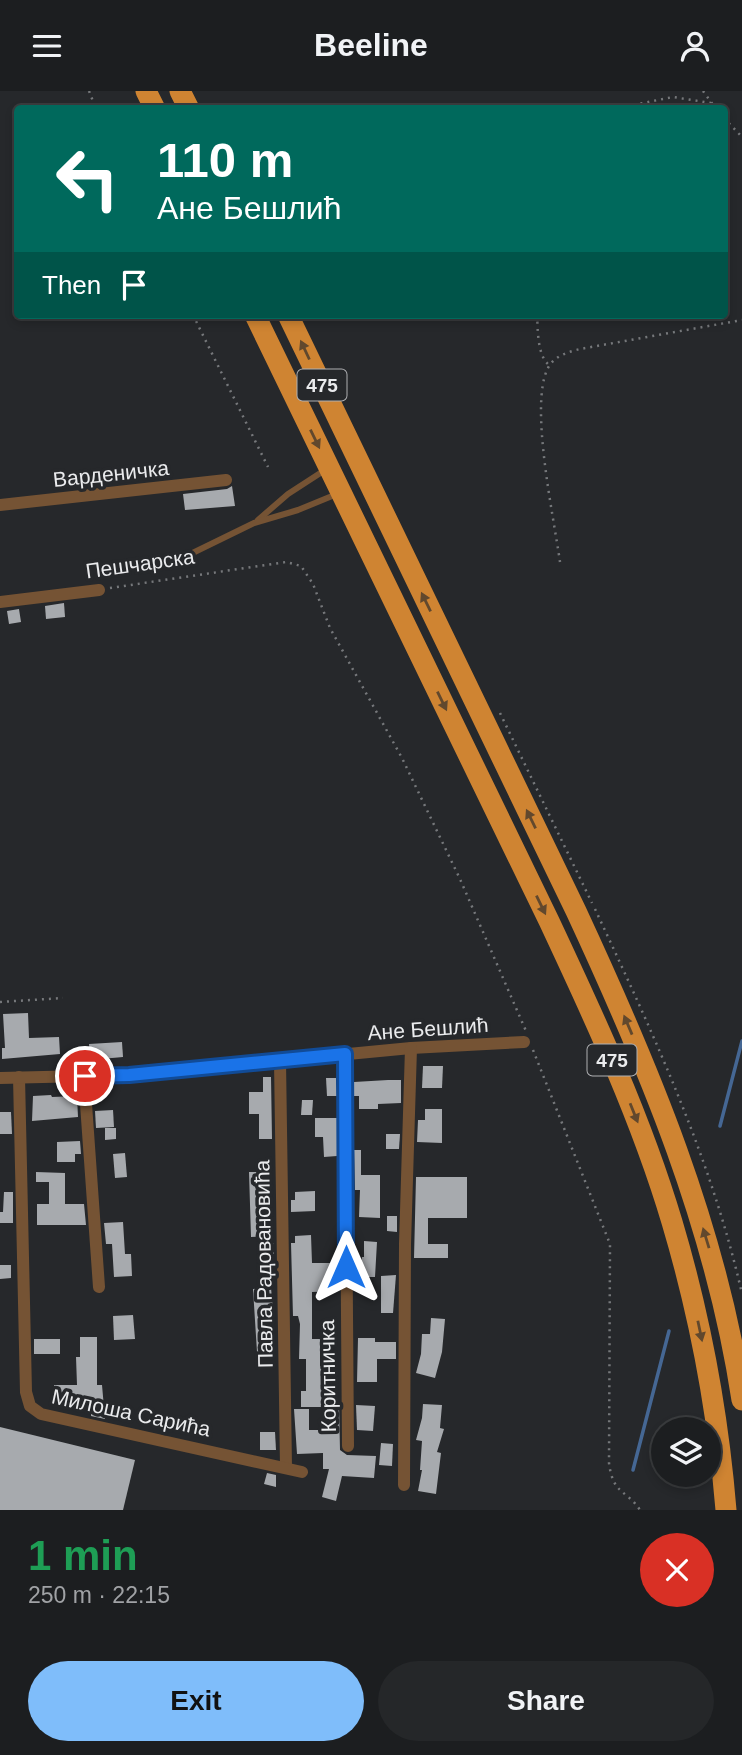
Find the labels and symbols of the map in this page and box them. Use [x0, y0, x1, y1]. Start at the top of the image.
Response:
one-way arrow [299, 340, 310, 360]
road number: 475 [298, 369, 346, 401]
one-way arrow [309, 429, 321, 449]
street label: Варденичка [52, 456, 170, 491]
street label: Пешчарска [84, 544, 196, 583]
one-way arrow [420, 592, 431, 612]
one-way arrow [437, 691, 448, 711]
one-way arrow [525, 809, 537, 829]
one-way arrow [536, 895, 547, 915]
street label: Ане Бешлић [367, 1013, 489, 1044]
one-way arrow [622, 1015, 634, 1035]
road number: 475 [588, 1044, 636, 1075]
pin [55, 1046, 115, 1106]
one-way arrow [628, 1103, 639, 1124]
street label: Павла Радовановића [250, 1159, 277, 1368]
one-way arrow [701, 1227, 711, 1248]
position arrow [309, 1230, 383, 1304]
street label: Коритничка [315, 1319, 340, 1432]
one-way arrow [694, 1320, 705, 1342]
street label: Милоша Сарића [50, 1384, 213, 1441]

